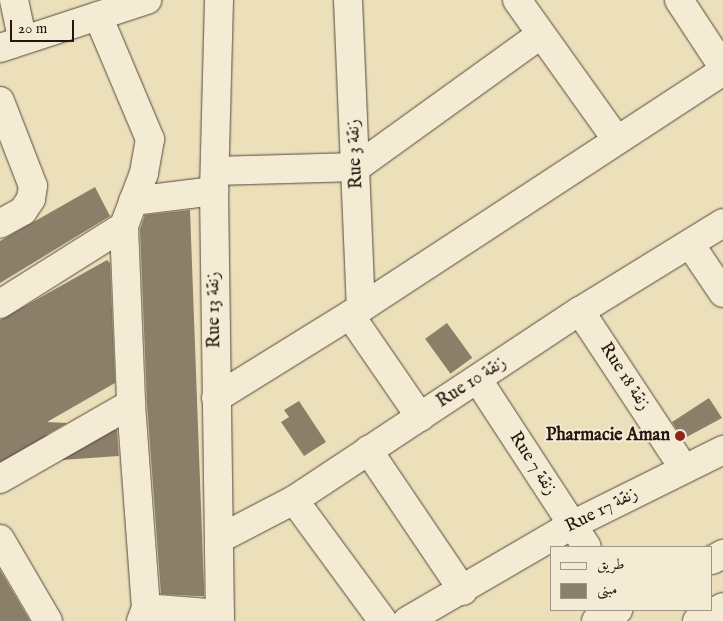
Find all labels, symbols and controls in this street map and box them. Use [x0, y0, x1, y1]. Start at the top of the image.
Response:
scale bar [12, 10, 76, 42]
text: 20 m [18, 19, 47, 38]
street label: Rue 3 زنقة [343, 118, 369, 190]
street label: Rue 13 زنقة [204, 271, 226, 349]
street label: Rue 18 زنقة [594, 339, 654, 415]
street label: Rue 10 زنقة [433, 352, 511, 414]
place label: Pharmacie Aman [546, 425, 670, 447]
street label: Rue 7 زنقة [503, 428, 561, 500]
marker: Pharmacie Aman [674, 430, 686, 442]
street label: Rue 17 زنقة [562, 484, 642, 538]
legend [550, 546, 713, 611]
text: طريق [597, 555, 624, 574]
text: مبنى [597, 580, 617, 599]

